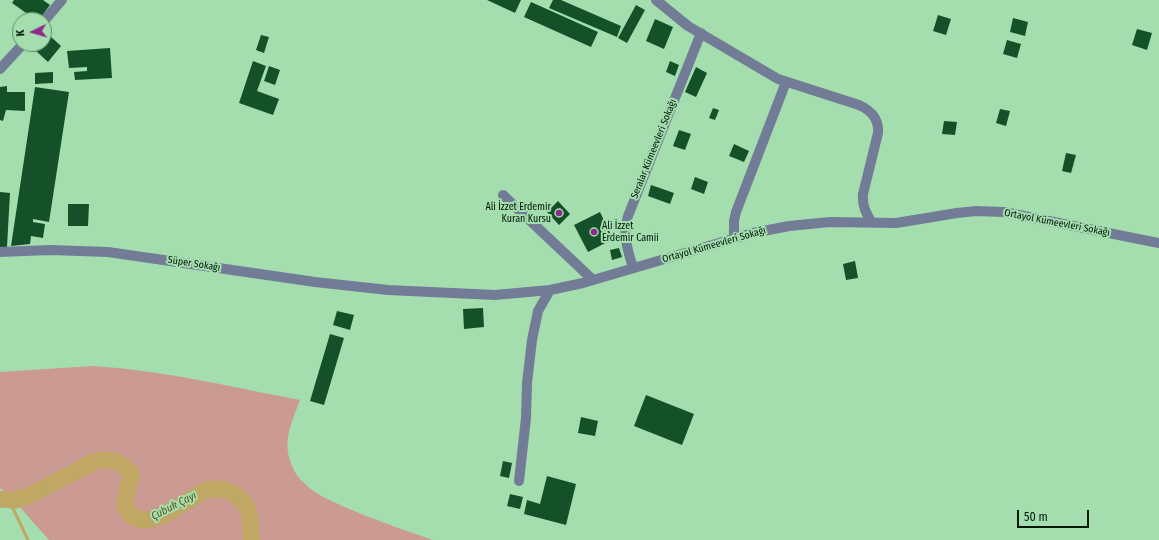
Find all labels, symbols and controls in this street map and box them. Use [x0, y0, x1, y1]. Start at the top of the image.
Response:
north arrow [12, 12, 52, 52]
text: K [14, 29, 27, 37]
street label: Seralar Kümeevleri Sokağı [629, 97, 679, 201]
place label: Ali İzzet Erdemir Kuran Kursu [485, 201, 551, 224]
street label: Ortayol Kümeevleri Sokağı [1003, 207, 1111, 239]
marker: Ali İzzet Erdemir Kuran Kursu [554, 208, 564, 218]
place label: Ali İzzet Erdemir Camii [602, 220, 659, 244]
street label: Ortayol Kümeevleri Sokağı [661, 224, 767, 266]
marker: Ali İzzet Erdemir Camii [589, 227, 599, 237]
street label: Süper Sokağı [167, 254, 221, 274]
water label: Çubuk Çayı [149, 489, 199, 523]
scale bar [1019, 502, 1091, 528]
text: 50 m [1024, 510, 1048, 524]

